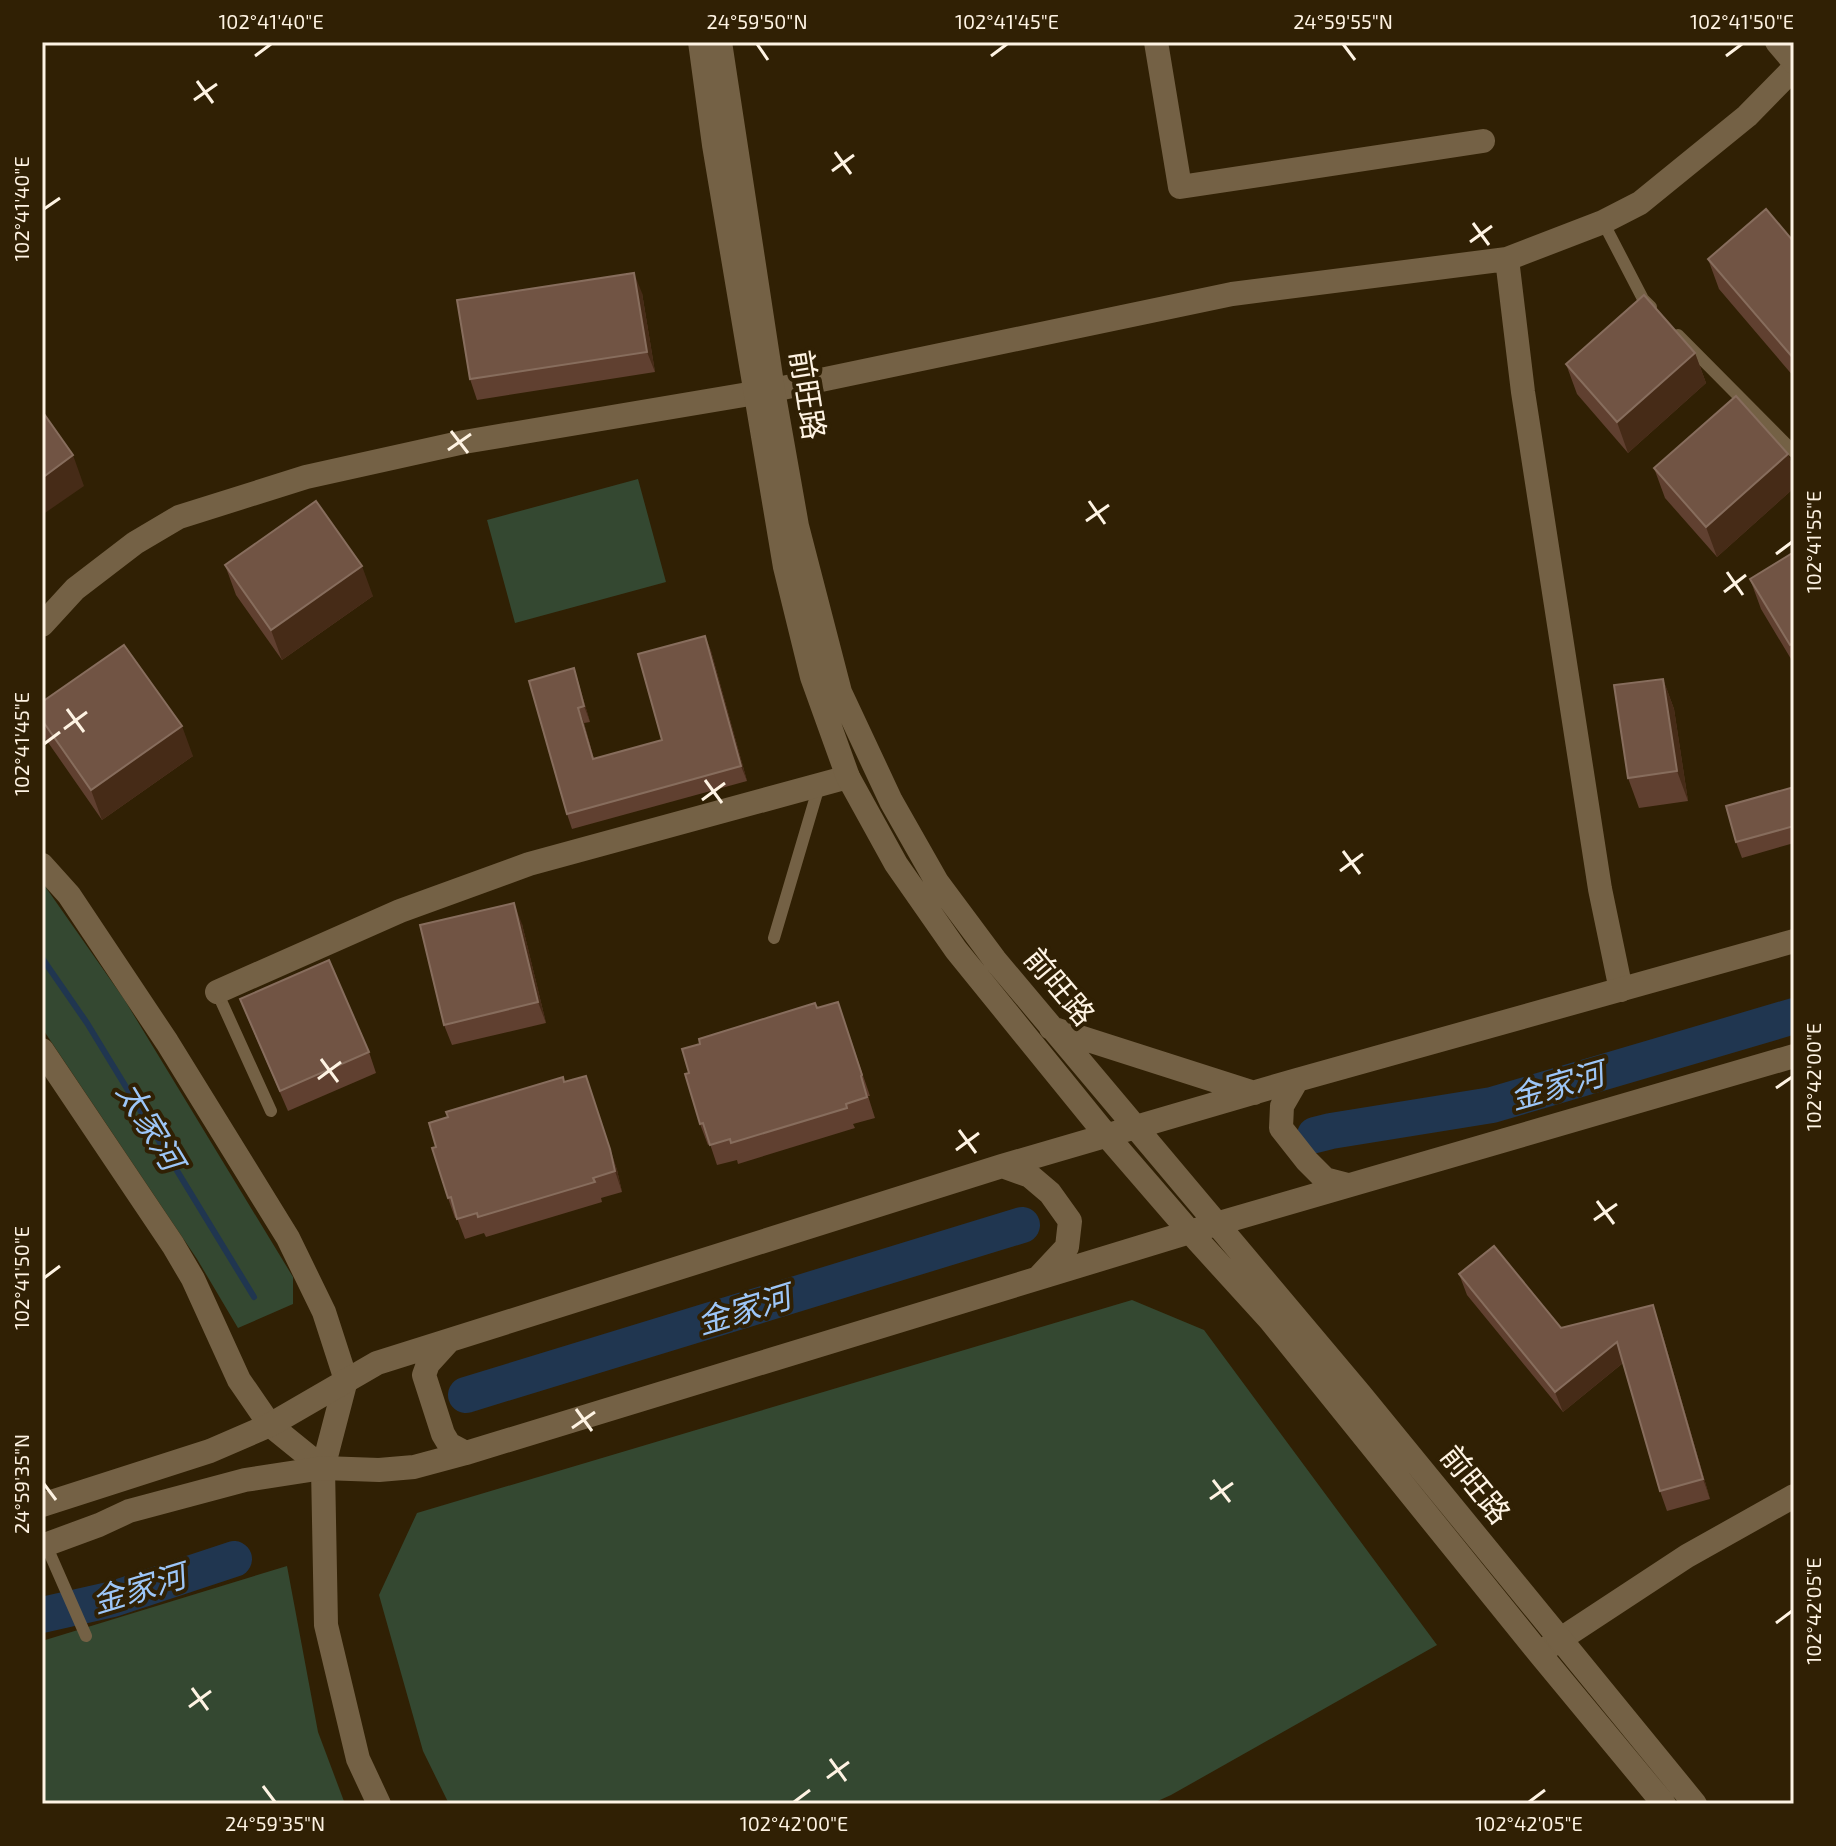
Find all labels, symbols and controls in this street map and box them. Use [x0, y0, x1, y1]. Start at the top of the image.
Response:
text: 102°41'40"E [218, 9, 324, 33]
text: 24°59'50"N [706, 9, 808, 33]
text: 102°41'45"E [955, 9, 1059, 33]
text: 24°59'55"N [1293, 9, 1393, 33]
text: 102°41'50"E [1690, 9, 1794, 33]
text: 102°41'40"E [9, 156, 33, 262]
street label: 前旺路 [784, 347, 834, 442]
text: 102°41'55"E [1801, 491, 1825, 593]
text: 102°41'45"E [9, 692, 33, 796]
street label: 前旺路 [1018, 940, 1103, 1032]
text: 102°42'00"E [1801, 1023, 1825, 1131]
water label: 金家河 [1505, 1051, 1614, 1116]
water label: 太家河 [111, 1074, 196, 1181]
text: 102°41'50"E [9, 1226, 33, 1330]
water label: 金家河 [692, 1274, 801, 1340]
text: 24°59'35"N [9, 1434, 33, 1534]
street label: 前旺路 [1434, 1437, 1519, 1530]
water label: 金家河 [87, 1553, 196, 1619]
text: 102°42'05"E [1801, 1557, 1825, 1665]
text: 24°59'35"N [225, 1811, 325, 1835]
text: 102°42'00"E [740, 1811, 848, 1835]
text: 102°42'05"E [1475, 1811, 1583, 1835]

